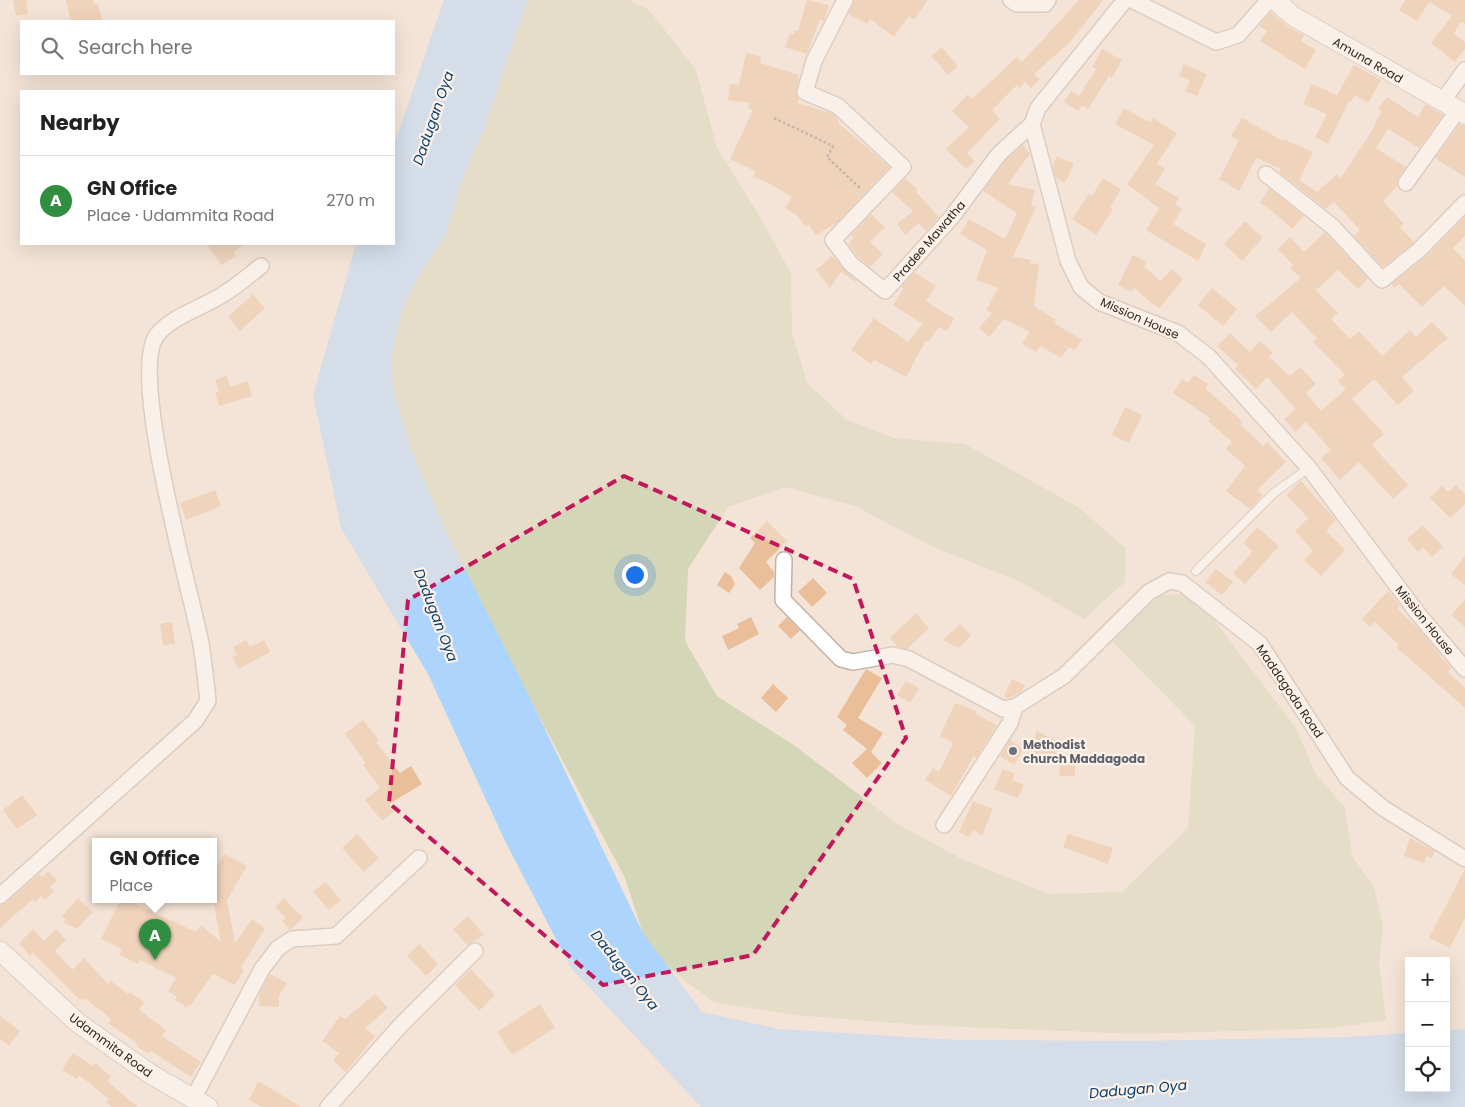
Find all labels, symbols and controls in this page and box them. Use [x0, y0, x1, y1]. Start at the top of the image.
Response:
search box [20, 20, 395, 75]
street label: Amuna Road [1330, 33, 1406, 87]
icon: search [38, 34, 66, 62]
text: Search here [78, 34, 192, 61]
water label: Dadugan Oya [408, 68, 459, 168]
text: Nearby [40, 108, 120, 137]
text: GN Office [87, 175, 177, 202]
text: A [50, 189, 62, 212]
text: 270 m [326, 189, 375, 212]
street label: Pradee Mawatha [889, 197, 969, 285]
text: Place · Udammita Road [87, 204, 274, 227]
street label: Mission House [1098, 293, 1182, 343]
your location [622, 562, 648, 588]
water label: Dadugan Oya [409, 566, 463, 665]
street label: Mission House [1392, 582, 1458, 658]
street label: Maddagoda Road [1252, 641, 1328, 741]
place label: Methodist church Maddagoda [1023, 736, 1145, 767]
marker: Methodist church Maddagoda [1007, 745, 1019, 757]
popup [92, 838, 217, 903]
text: GN Office [109, 845, 200, 872]
text: Place [109, 874, 153, 897]
pin: A [139, 919, 171, 960]
water label: Dadugan Oya [586, 926, 664, 1015]
map controls [1405, 957, 1450, 1092]
button: + [1405, 957, 1450, 1002]
button: − [1405, 1002, 1450, 1047]
street label: Udammita Road [66, 1009, 156, 1081]
button: locate [1405, 1047, 1450, 1092]
water label: Dadugan Oya [1088, 1075, 1188, 1103]

